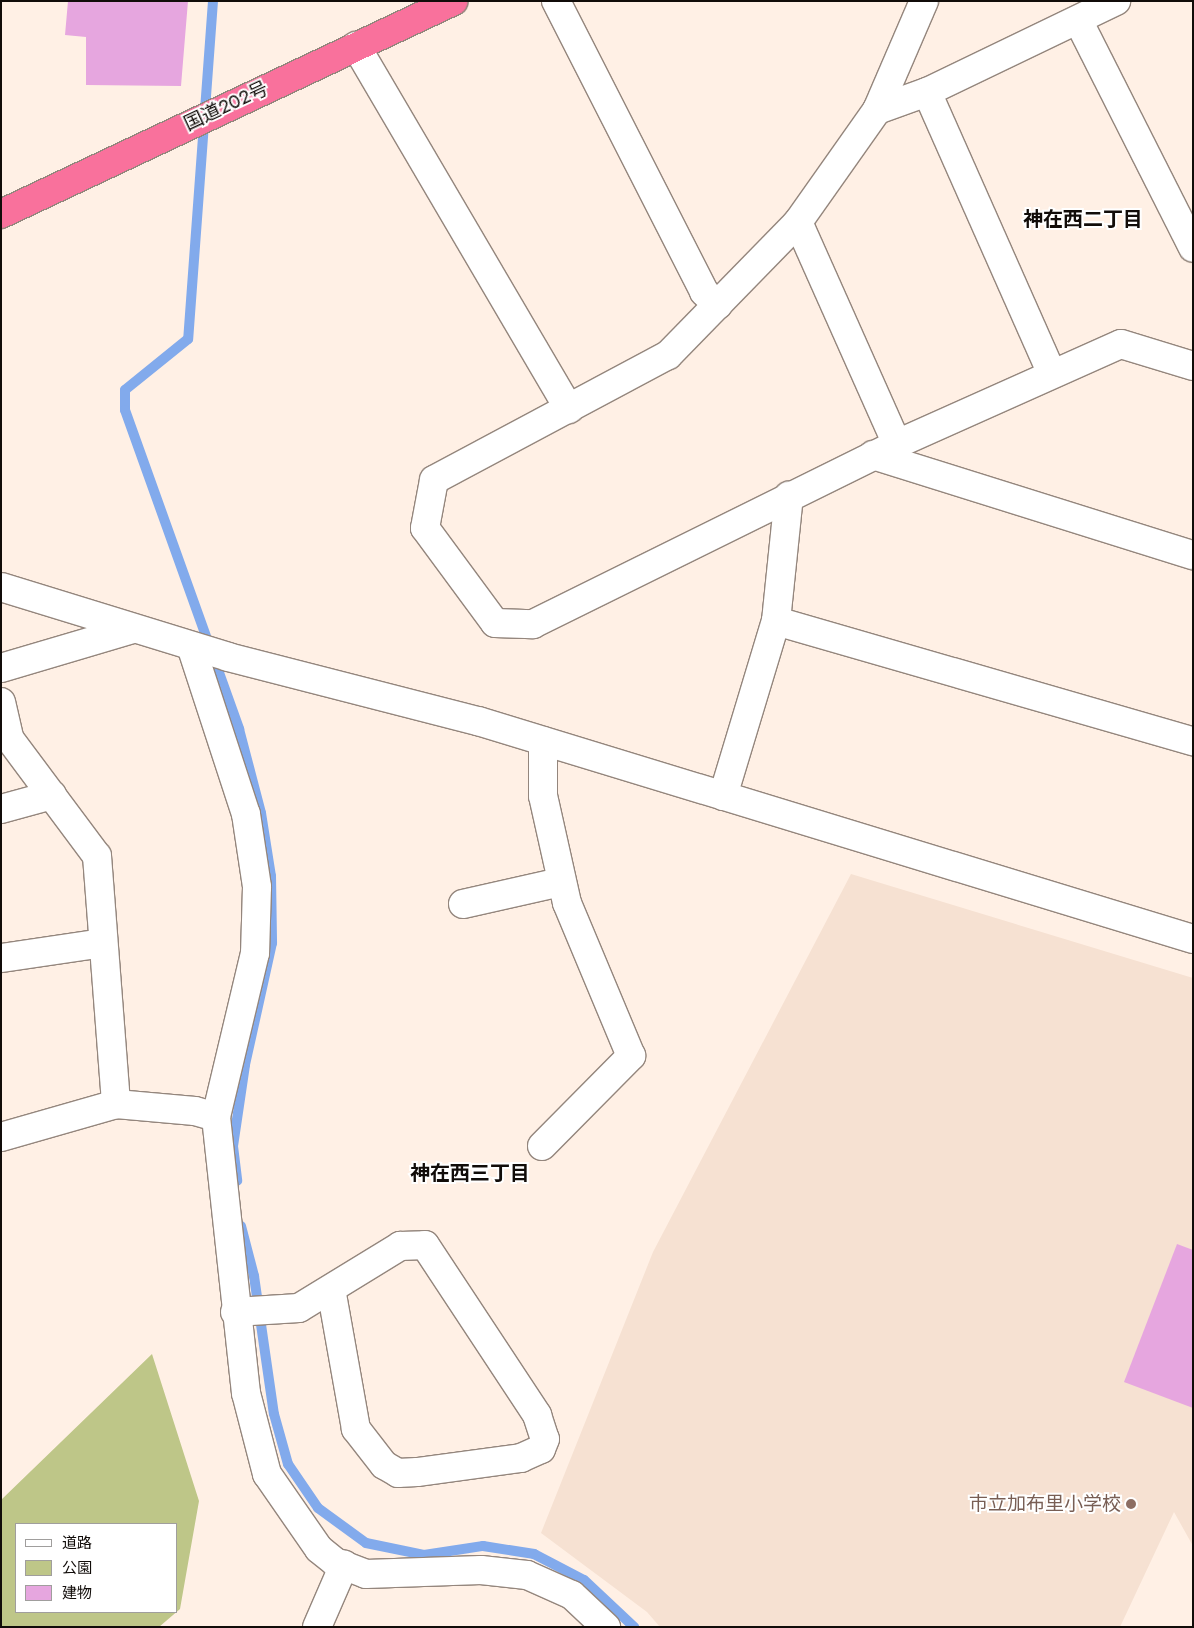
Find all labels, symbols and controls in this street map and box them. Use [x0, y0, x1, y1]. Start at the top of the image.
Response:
street label: 国道202号 [180, 77, 272, 135]
district label: 神在西二丁目 [1023, 207, 1143, 231]
district label: 神在西三丁目 [410, 1161, 530, 1185]
place label: 市立加布里小学校 [969, 1493, 1121, 1515]
marker: 市立加布里小学校 [1125, 1498, 1137, 1510]
legend [15, 1523, 178, 1613]
text: 道路 [62, 1532, 92, 1554]
text: 公園 [62, 1557, 92, 1579]
text: 建物 [62, 1582, 92, 1604]

